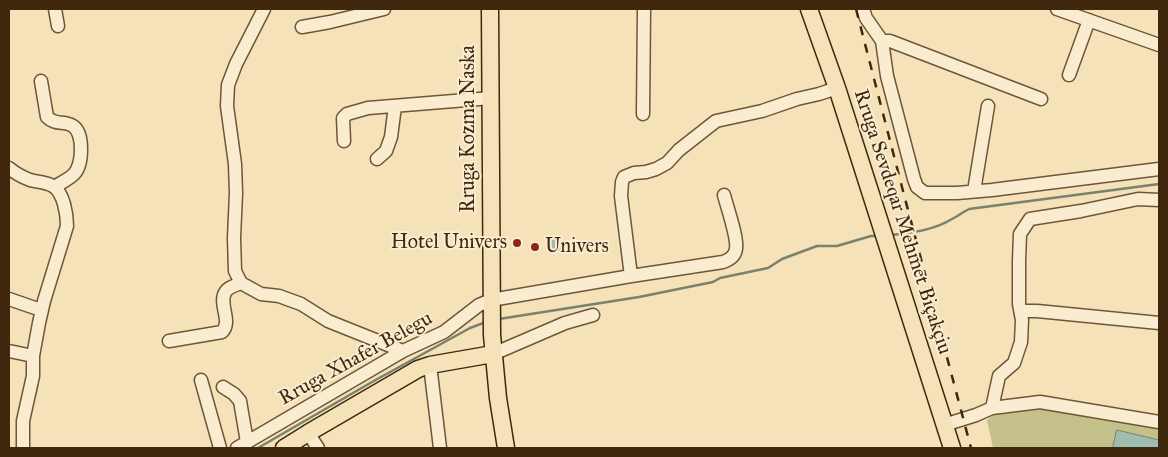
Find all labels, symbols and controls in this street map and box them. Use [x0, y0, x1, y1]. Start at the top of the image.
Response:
street label: Rruga Kozma Naska [457, 45, 481, 213]
street label: Rruga Sevdeqar Mehmet Biçakçiu [848, 87, 956, 357]
place label: Hotel Univers [391, 231, 507, 255]
place label: Univers [545, 235, 609, 259]
marker: Hotel Univers [511, 237, 523, 249]
marker: Univers [529, 241, 541, 253]
street label: Rruga Xhafer Belegu [275, 307, 437, 411]

